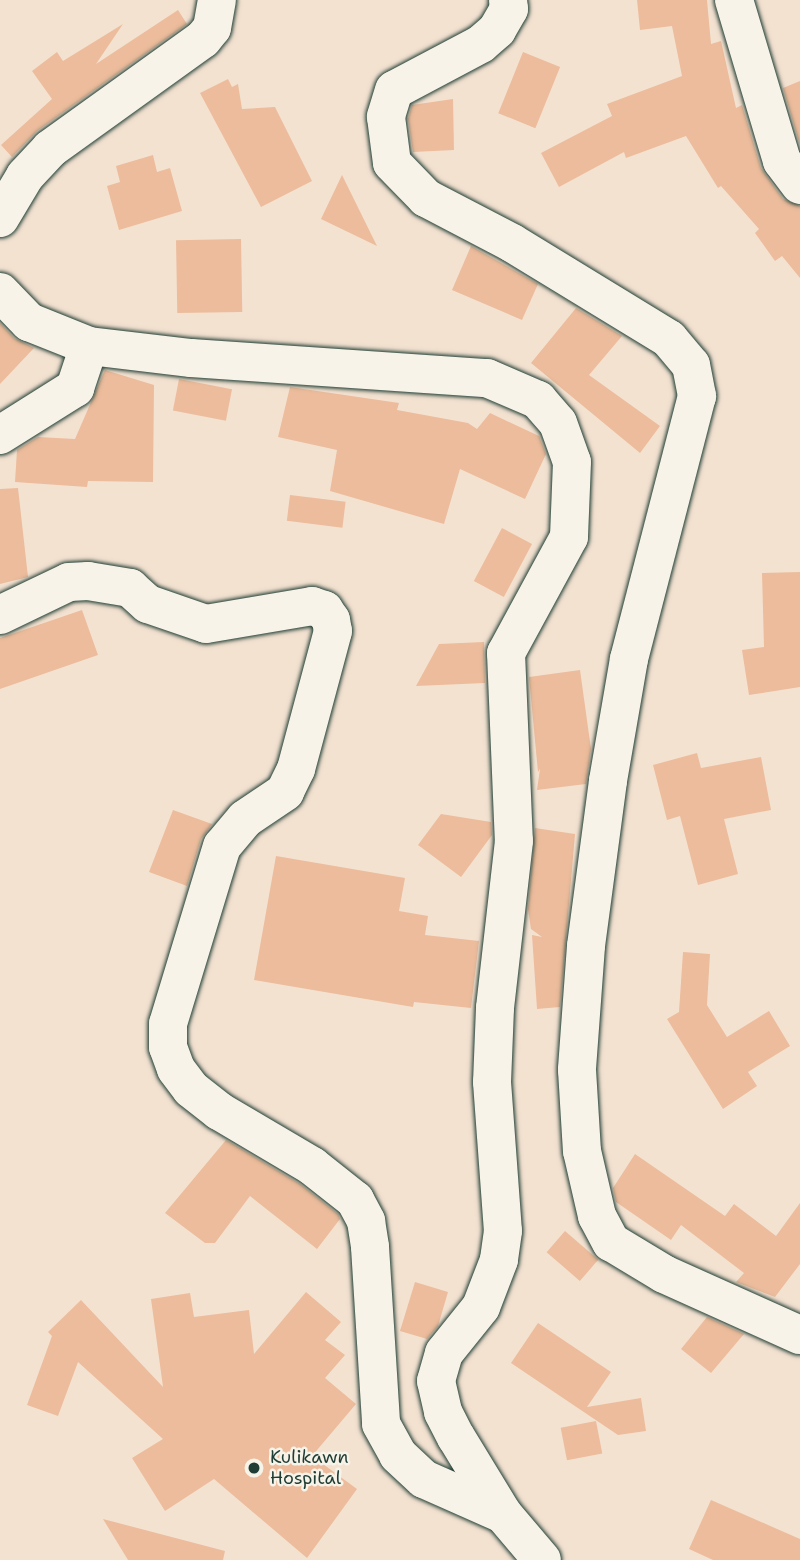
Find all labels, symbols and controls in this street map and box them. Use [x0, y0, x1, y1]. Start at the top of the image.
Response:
place label: Kulikawn Hospital [270, 1447, 348, 1490]
marker: Kulikawn Hospital [244, 1458, 264, 1478]

